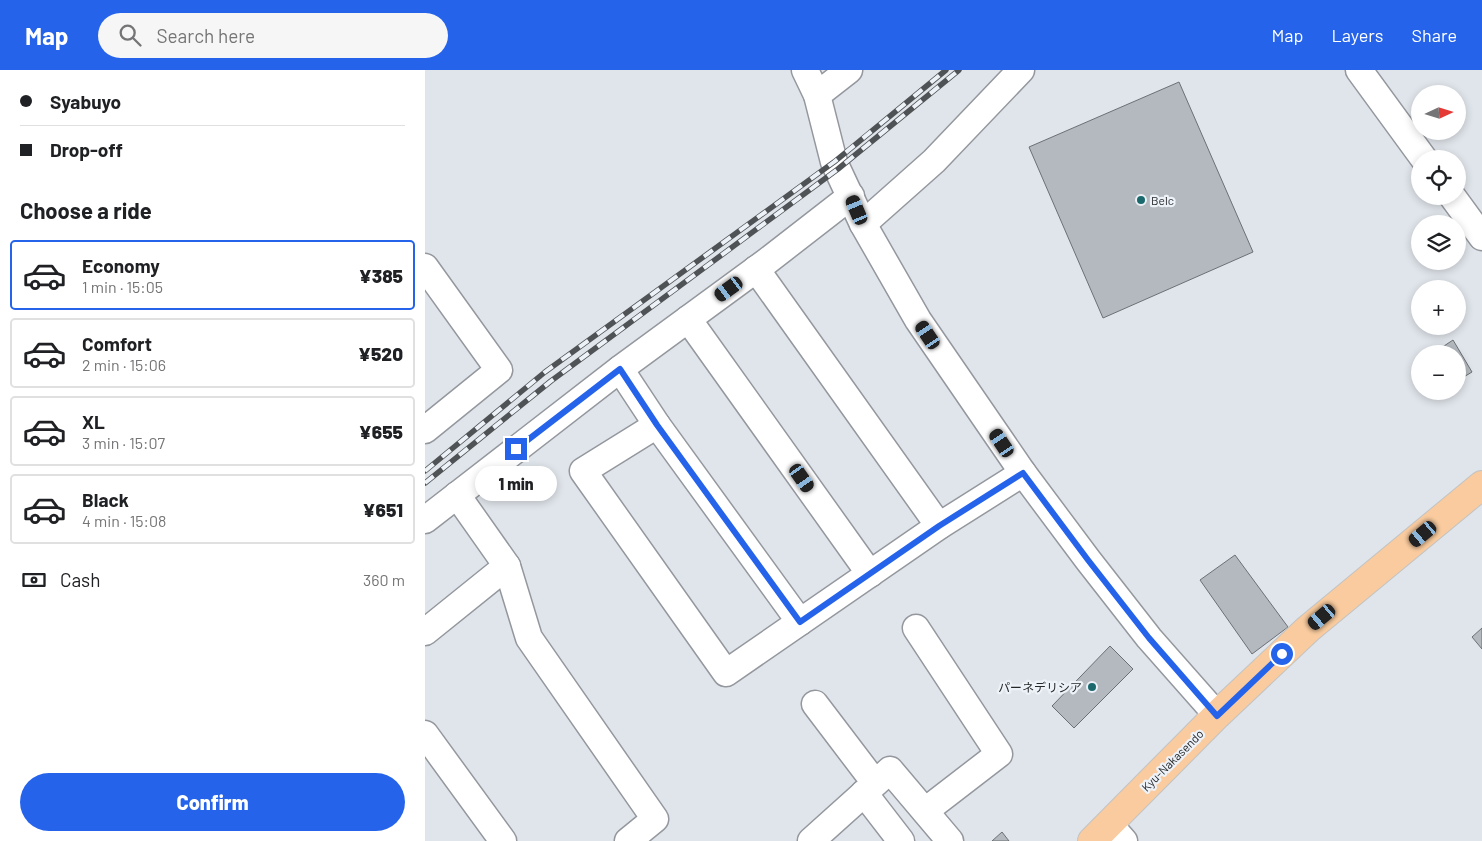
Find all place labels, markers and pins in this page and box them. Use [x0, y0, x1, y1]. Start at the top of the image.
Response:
place label: Belc [1151, 193, 1174, 207]
marker: Belc [1135, 194, 1147, 206]
place label: パーネデリシア [998, 680, 1082, 694]
marker: パーネデリシア [1086, 681, 1098, 693]

